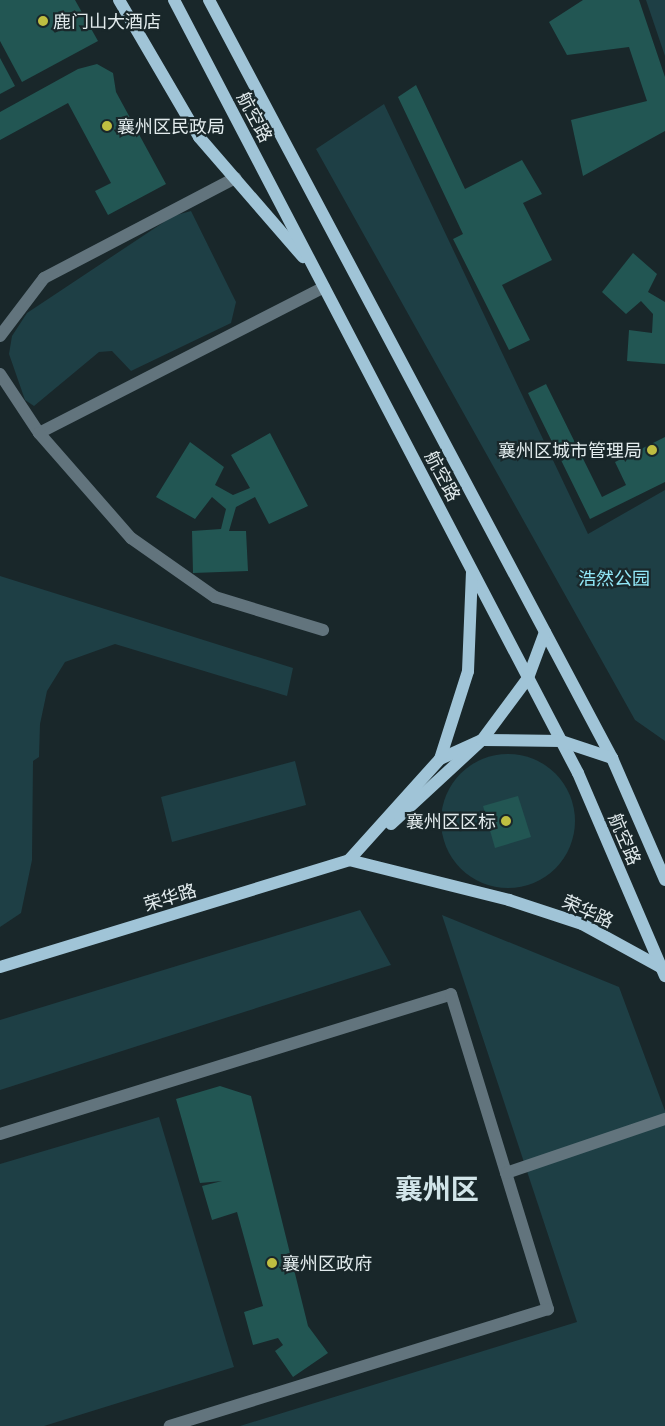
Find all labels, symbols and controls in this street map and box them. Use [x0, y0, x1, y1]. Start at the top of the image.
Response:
place label: 鹿门山大酒店 [53, 10, 161, 32]
marker: 鹿门山大酒店 [37, 15, 49, 27]
street label: 航空路 [233, 88, 277, 146]
place label: 襄州区民政局 [117, 115, 225, 137]
marker: 襄州区民政局 [101, 120, 113, 132]
place label: 襄州区城市管理局 [498, 439, 642, 461]
marker: 襄州区城市管理局 [646, 444, 658, 456]
street label: 航空路 [421, 447, 465, 505]
park label: 浩然公园 [578, 567, 650, 589]
place label: 襄州区区标 [406, 810, 496, 832]
street label: 航空路 [605, 810, 645, 868]
marker: 襄州区区标 [500, 815, 512, 827]
street label: 荣华路 [141, 879, 199, 915]
street label: 荣华路 [559, 890, 617, 932]
district label: 襄州区 [395, 1171, 479, 1205]
place label: 襄州区政府 [282, 1252, 372, 1274]
marker: 襄州区政府 [266, 1257, 278, 1269]

